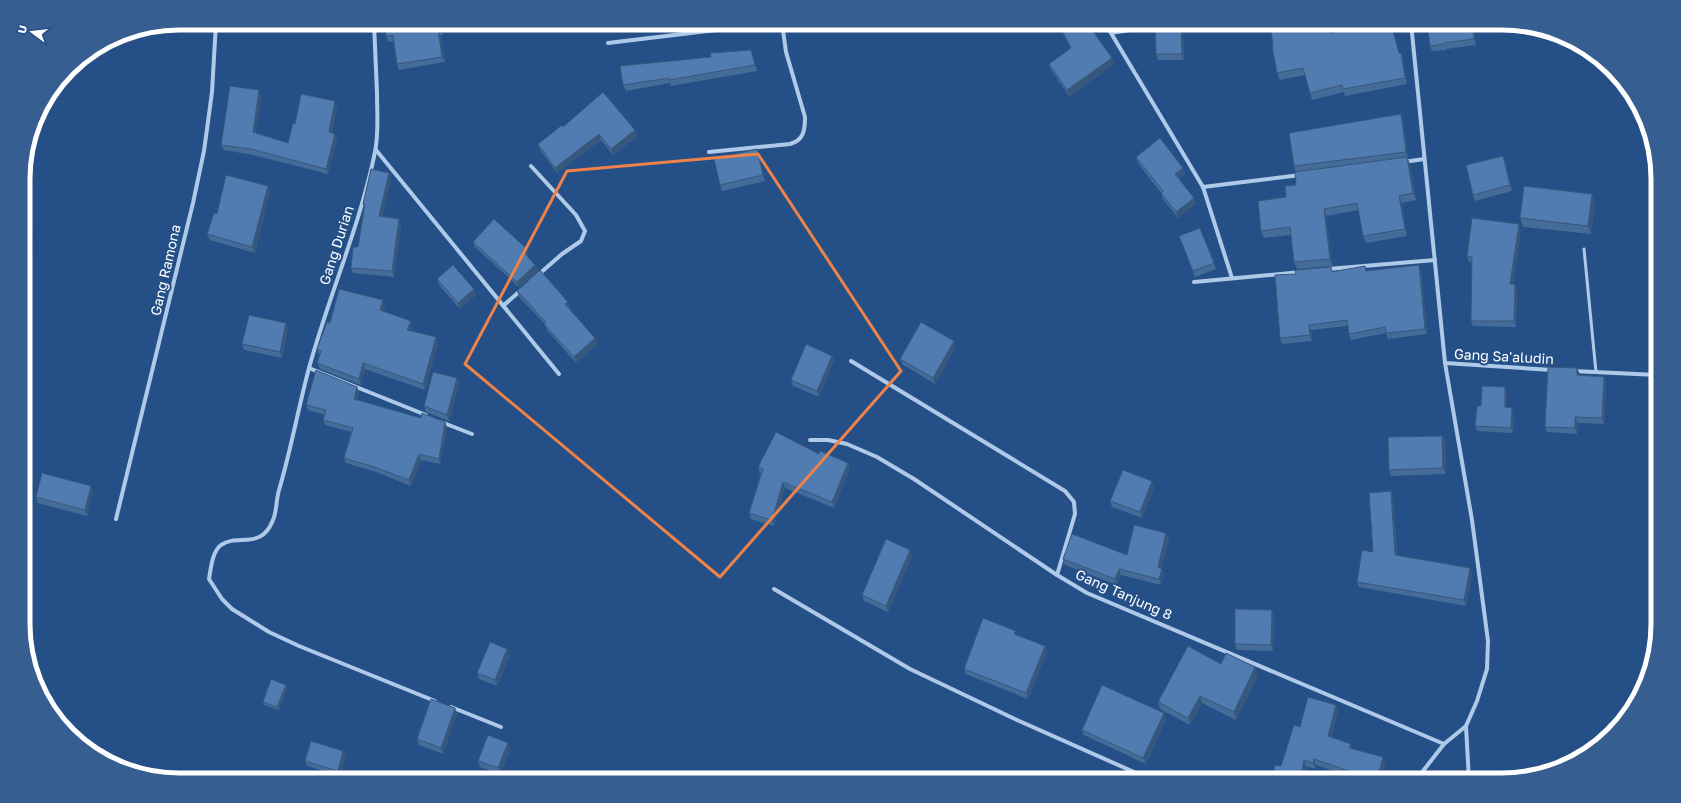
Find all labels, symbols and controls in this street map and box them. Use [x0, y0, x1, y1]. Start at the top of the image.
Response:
north arrow [12, 12, 52, 52]
text: U [15, 24, 29, 35]
street label: Gang Durian [315, 203, 357, 287]
street label: Gang Ramona [146, 223, 184, 317]
street label: Gang Sa'aludin [1454, 345, 1554, 367]
street label: Gang Tanjung 8 [1073, 565, 1175, 623]

